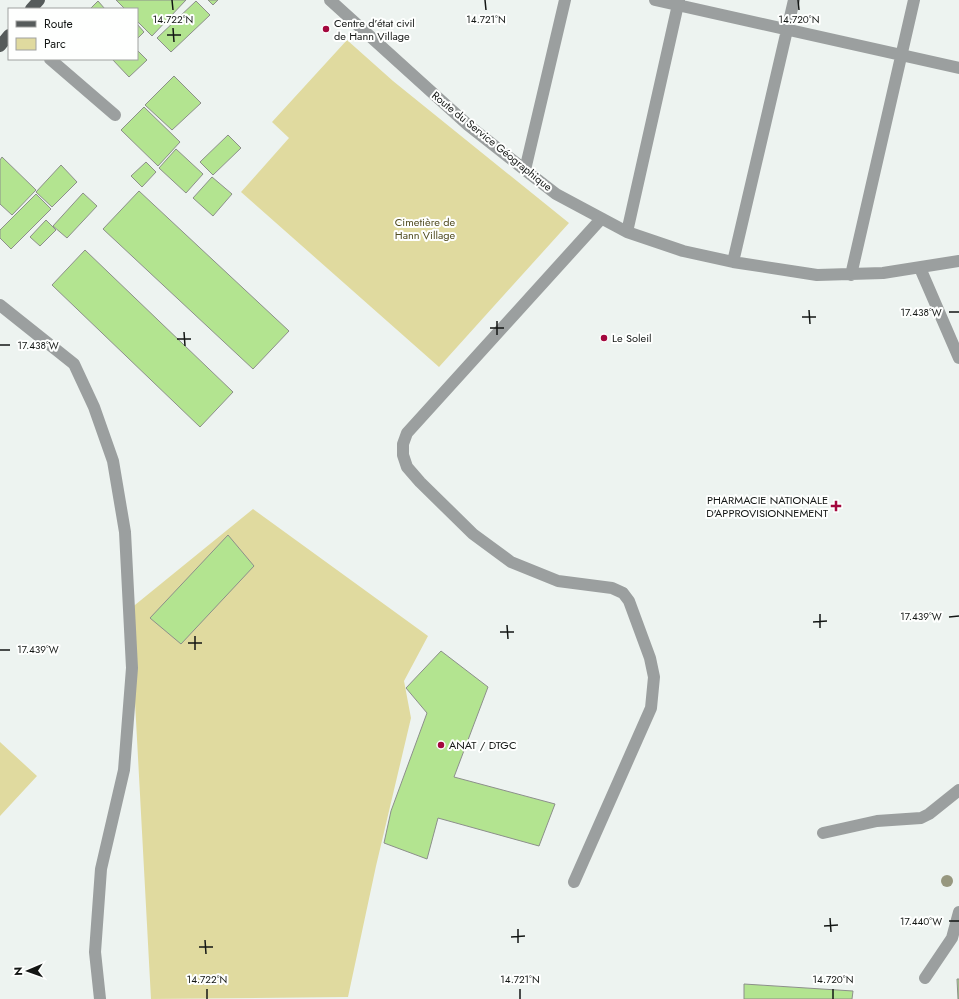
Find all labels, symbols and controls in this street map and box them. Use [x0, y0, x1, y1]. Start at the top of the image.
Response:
legend [8, 8, 138, 60]
text: 14.722°N [153, 12, 193, 27]
text: 14.721°N [466, 12, 506, 27]
text: 14.720°N [779, 12, 819, 27]
text: Route [44, 15, 73, 33]
place label: Centre d’état civil de Hann Village [334, 15, 415, 44]
marker: Centre d’état civil de Hann Village [321, 24, 331, 34]
text: Parc [44, 35, 66, 53]
street label: Route du Service Géographique [428, 87, 556, 195]
park label: Cimetière de Hann Village [395, 214, 456, 243]
text: 17.438°W [900, 305, 942, 320]
place label: Le Soleil [612, 330, 652, 346]
marker: Le Soleil [599, 333, 609, 343]
text: 17.438°W [17, 338, 59, 353]
place label: PHARMACIE NATIONALE D'APPROVISIONNEMENT [706, 492, 828, 521]
marker: PHARMACIE NATIONALE D'APPROVISIONNEMENT [831, 501, 841, 511]
text: 17.439°W [900, 609, 942, 624]
text: 17.439°W [17, 642, 59, 657]
place label: ANAT / DTGC [449, 737, 516, 753]
marker: ANAT / DTGC [436, 740, 446, 750]
text: 17.440°W [900, 914, 942, 929]
north arrow [8, 951, 48, 991]
text: N [10, 967, 26, 976]
text: 14.722°N [187, 972, 227, 987]
text: 14.721°N [500, 972, 540, 987]
text: 14.720°N [813, 972, 853, 987]

